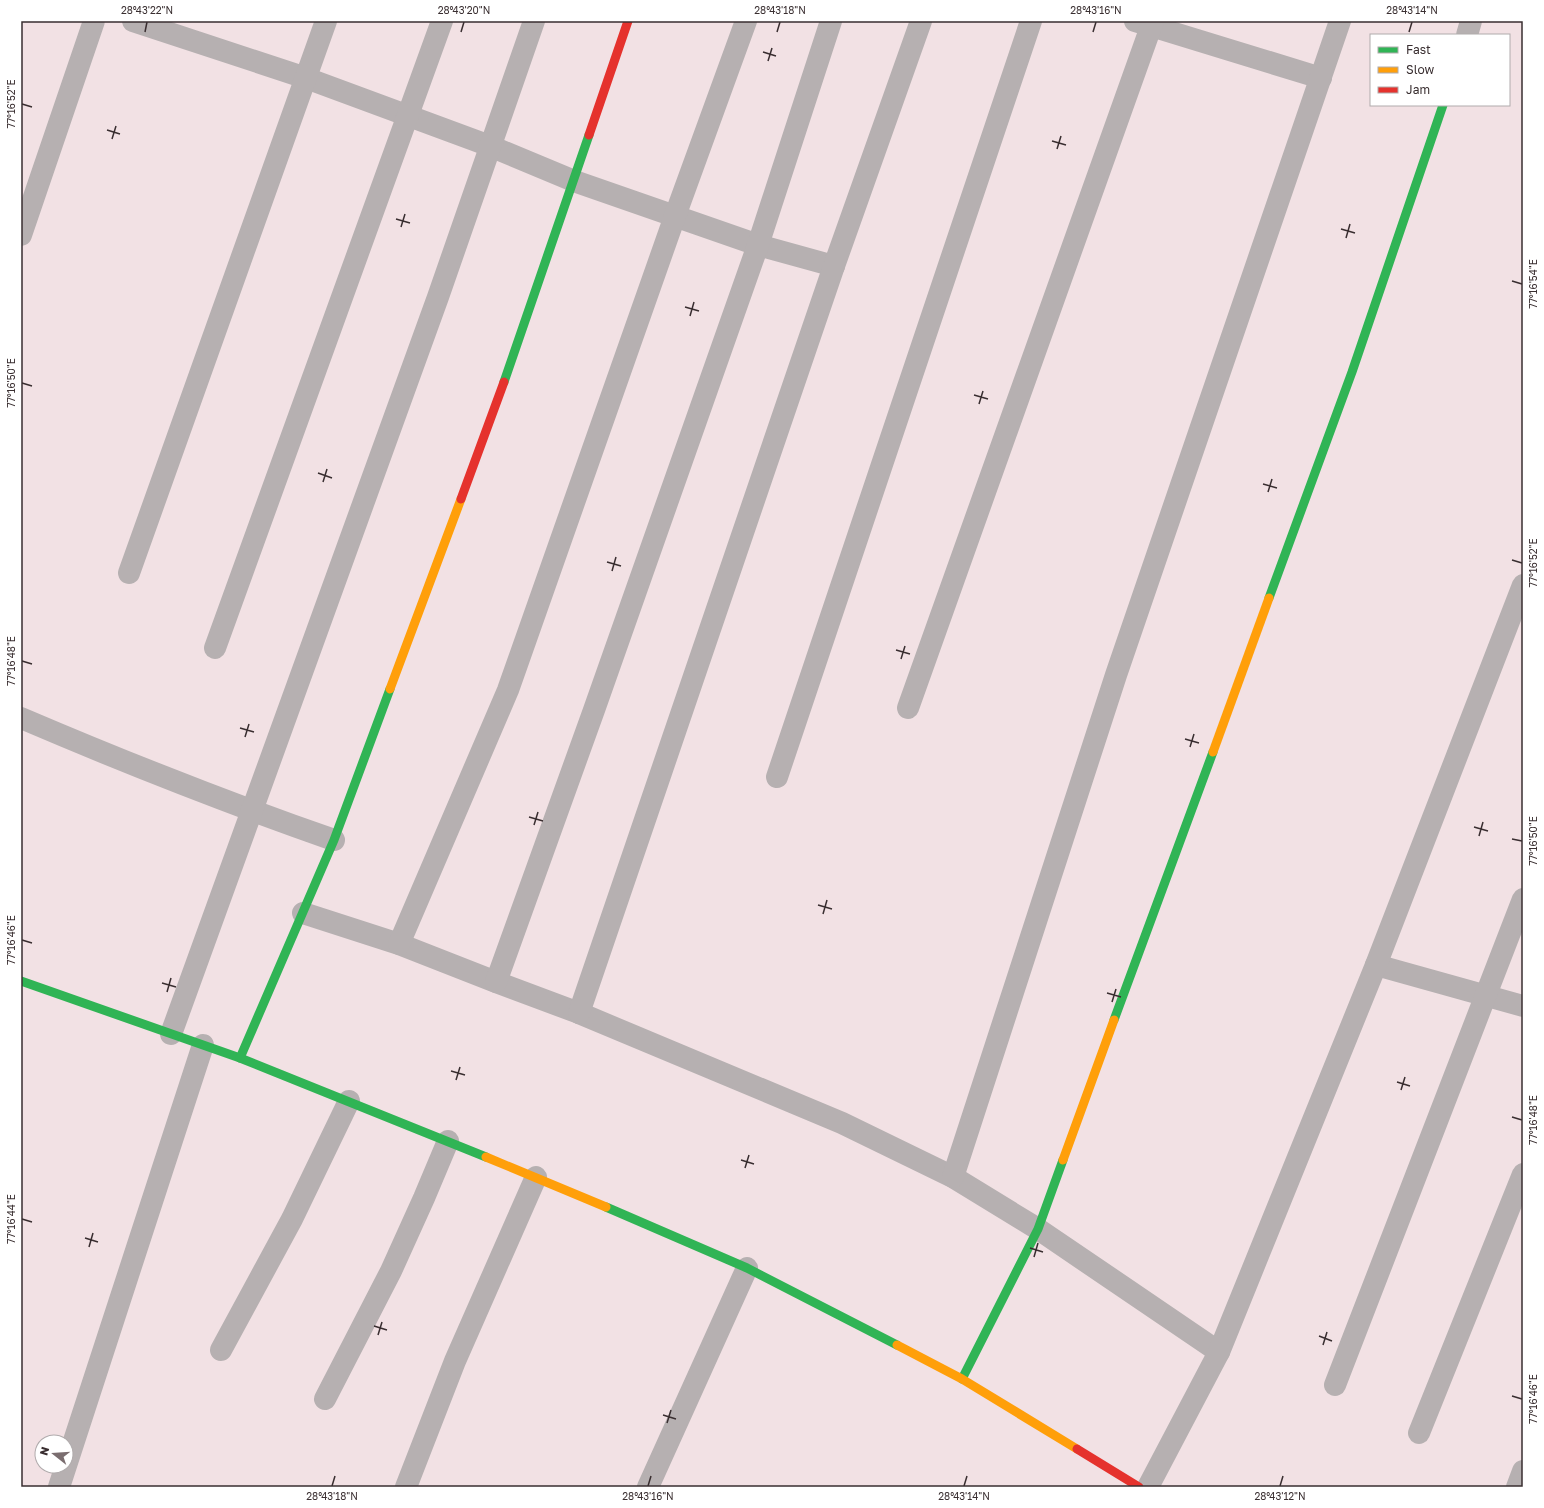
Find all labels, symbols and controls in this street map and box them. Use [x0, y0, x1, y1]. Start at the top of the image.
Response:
text: 28°43'22"N [121, 4, 173, 16]
text: 28°43'20"N [438, 4, 490, 16]
text: 28°43'18"N [754, 4, 806, 16]
text: 28°43'16"N [1070, 4, 1122, 16]
text: 28°43'14"N [1386, 4, 1438, 16]
legend [1370, 34, 1510, 106]
text: Fast [1406, 42, 1431, 57]
text: Slow [1406, 62, 1434, 77]
text: 77°16'52"E [5, 79, 17, 129]
text: Jam [1406, 82, 1430, 97]
text: 77°16'54"E [1527, 259, 1539, 309]
text: 77°16'50"E [5, 358, 17, 408]
text: 77°16'52"E [1527, 538, 1539, 588]
text: 77°16'48"E [5, 636, 17, 686]
text: 77°16'50"E [1527, 816, 1539, 866]
text: 77°16'46"E [5, 915, 17, 965]
text: 77°16'48"E [1527, 1095, 1539, 1145]
text: 77°16'44"E [5, 1194, 17, 1244]
text: 77°16'46"E [1527, 1374, 1539, 1424]
north arrow [34, 1434, 74, 1474]
text: N [37, 1445, 51, 1457]
text: 28°43'18"N [306, 1490, 358, 1502]
text: 28°43'16"N [622, 1490, 674, 1502]
text: 28°43'14"N [938, 1490, 990, 1502]
text: 28°43'12"N [1254, 1490, 1306, 1502]

